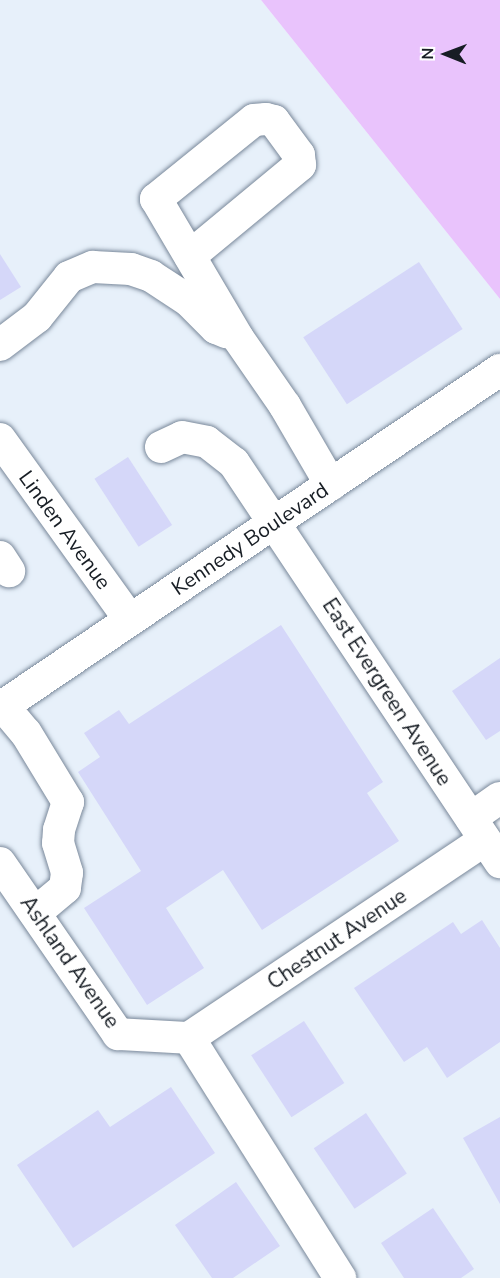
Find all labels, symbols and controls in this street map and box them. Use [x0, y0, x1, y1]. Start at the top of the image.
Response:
north arrow [416, 24, 476, 84]
text: N [417, 48, 439, 60]
street label: Linden Avenue [14, 466, 116, 594]
street label: Kennedy Boulevard [167, 477, 333, 601]
street label: East Evergreen Avenue [317, 594, 457, 790]
street label: Chestnut Avenue [263, 883, 411, 995]
street label: Ashland Avenue [15, 891, 125, 1033]

